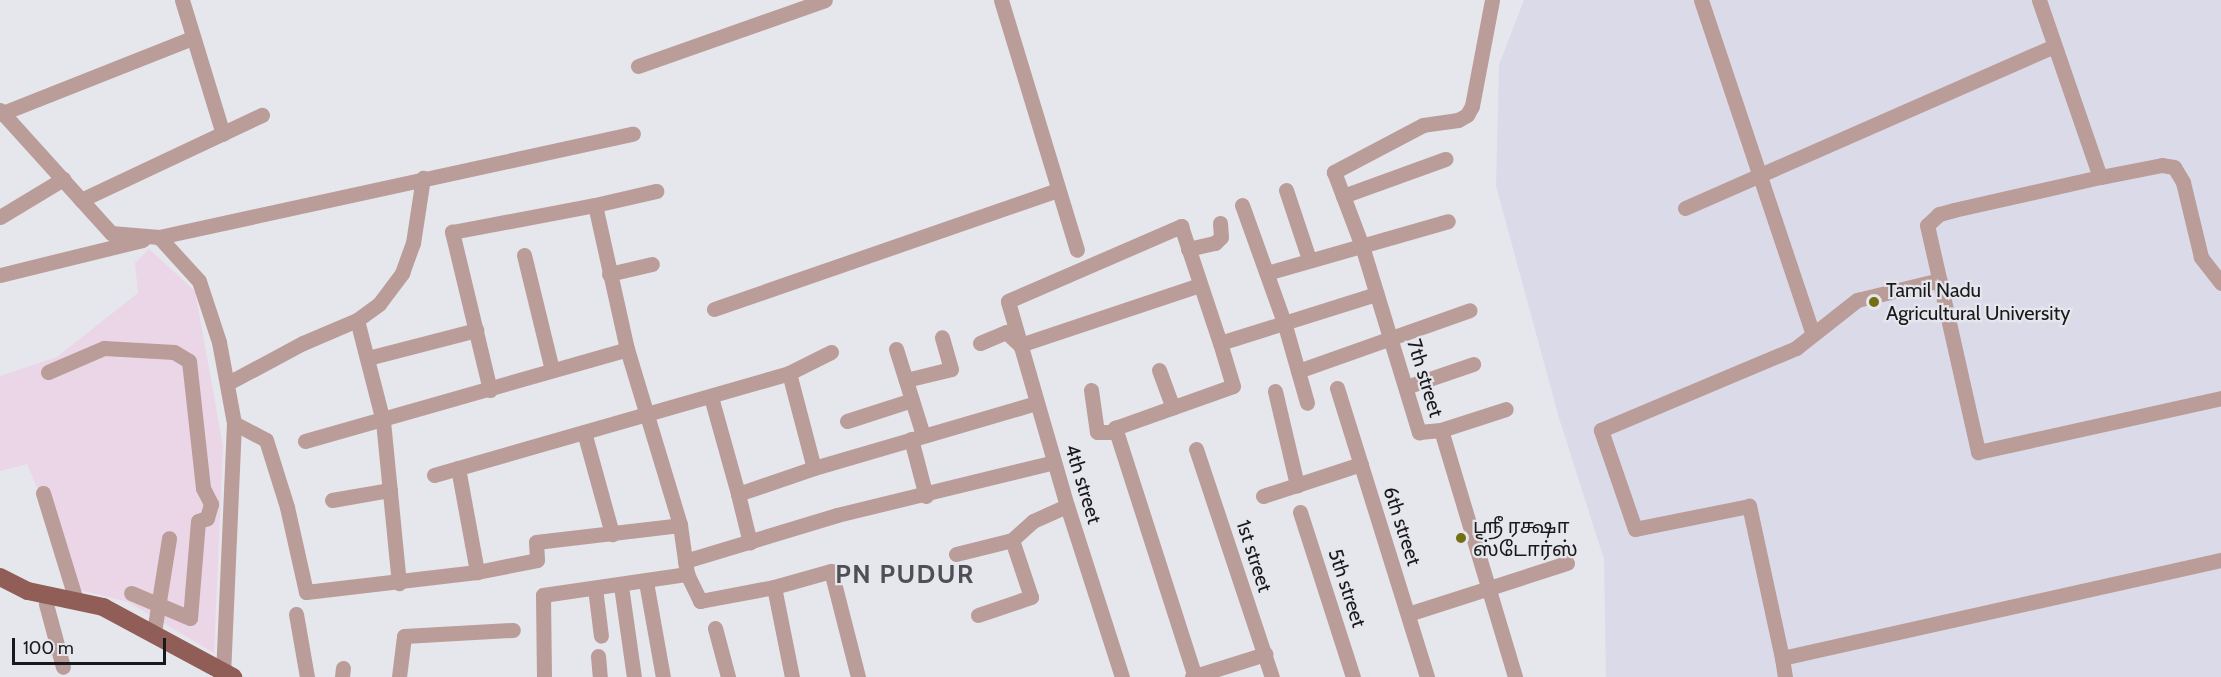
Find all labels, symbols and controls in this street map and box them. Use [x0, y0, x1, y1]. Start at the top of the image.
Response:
place label: Tamil Nadu Agricultural University [1886, 278, 2070, 325]
marker: Tamil Nadu Agricultural University [1867, 295, 1881, 309]
street label: 7th street [1402, 336, 1448, 420]
street label: 4th street [1060, 441, 1106, 527]
street label: 6th street [1378, 483, 1426, 569]
place label: ஶ்ரீ ரக்ஷா ஸ்டோர்ஸ் [1473, 514, 1578, 561]
street label: 1st street [1231, 517, 1277, 595]
marker: ஶ்ரீ ரக்ஷா ஸ்டோர்ஸ் [1454, 531, 1468, 545]
street label: 5th street [1323, 546, 1371, 630]
district label: PN PUDUR [835, 559, 975, 591]
scale bar [15, 626, 170, 664]
text: 100 m [23, 637, 74, 659]

